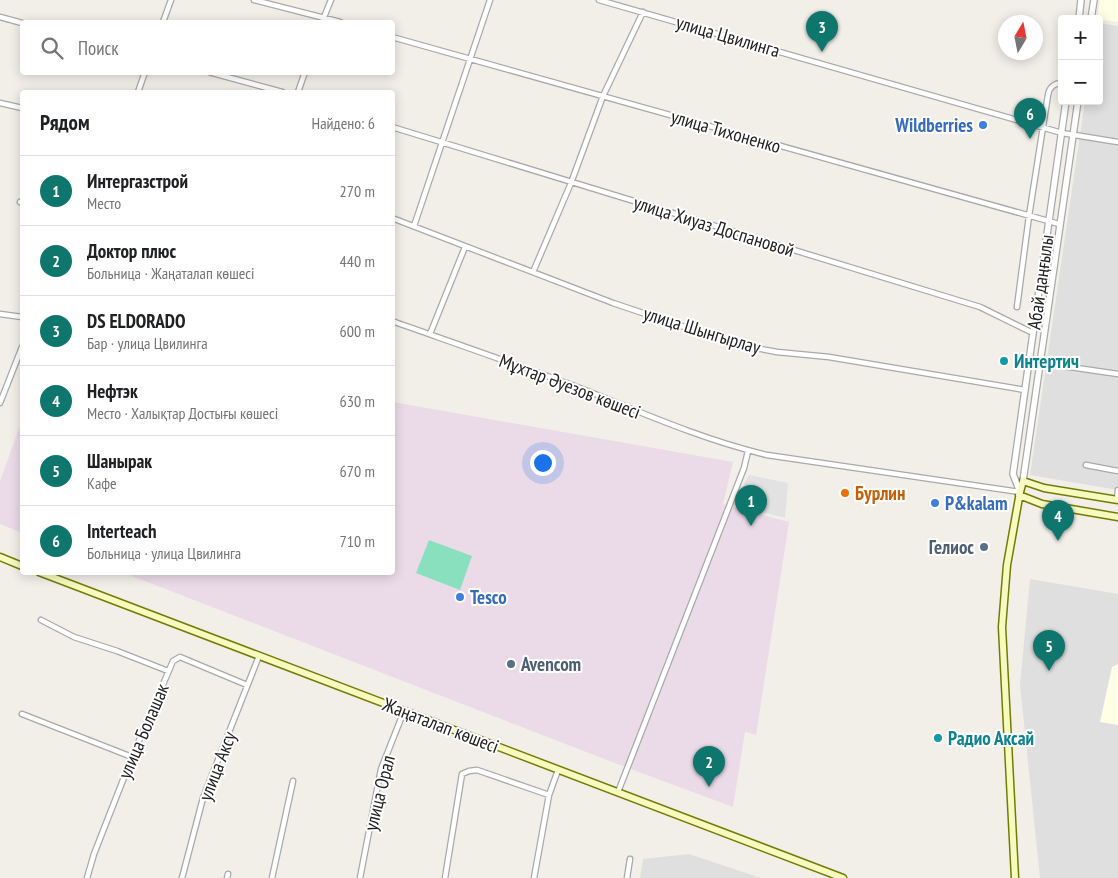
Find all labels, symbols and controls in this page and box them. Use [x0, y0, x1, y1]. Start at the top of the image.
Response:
street label: улица Цвилинга [673, 10, 783, 62]
pin: 3 [806, 11, 838, 52]
north arrow [998, 15, 1043, 60]
map controls [1058, 15, 1103, 105]
button: + [1058, 15, 1103, 60]
search box [20, 20, 395, 75]
icon: search [38, 34, 66, 62]
text: Поиск [78, 36, 119, 60]
button: − [1058, 60, 1103, 105]
pin: 6 [1014, 98, 1046, 139]
street label: улица Тихоненко [668, 104, 784, 158]
text: Рядом [40, 109, 90, 136]
text: Найдено: 6 [312, 113, 375, 133]
place label: Wildberries [894, 113, 973, 137]
marker: Wildberries [977, 119, 989, 131]
text: Интергазстрой [87, 169, 188, 193]
text: 1 [52, 181, 60, 201]
text: 270 m [340, 181, 375, 201]
street label: улица Хиуаз Доспановой [631, 190, 797, 262]
text: Место [87, 193, 121, 213]
street label: Абай даңғылы [1021, 233, 1059, 331]
text: Доктор плюс [87, 239, 176, 263]
text: 2 [52, 251, 60, 271]
text: 440 m [340, 251, 375, 271]
text: Больница · Жаңаталап көшесі [87, 263, 254, 283]
street label: улица Шынгырлау [640, 301, 764, 359]
text: DS ELDORADO [87, 309, 185, 333]
text: 3 [52, 321, 60, 341]
text: 600 m [340, 321, 375, 341]
text: Бар · улица Цвилинга [87, 333, 208, 353]
street label: Мұхтар Әуезов көшесі [496, 348, 644, 424]
place label: Интертич [1014, 349, 1079, 373]
marker: Интертич [998, 355, 1010, 367]
text: Нефтэк [87, 379, 138, 403]
text: 4 [52, 391, 60, 411]
text: 630 m [340, 391, 375, 411]
text: Место · Халықтар Достығы көшесі [87, 403, 278, 423]
text: Шанырак [87, 449, 152, 473]
your location [530, 450, 556, 476]
text: 5 [52, 461, 60, 481]
text: 670 m [340, 461, 375, 481]
text: Кафе [87, 473, 117, 493]
place label: Бурлин [855, 481, 905, 505]
pin: 1 [735, 485, 767, 526]
marker: Бурлин [839, 487, 851, 499]
place label: P&kalam [945, 491, 1008, 515]
marker: P&kalam [929, 497, 941, 509]
pin: 4 [1042, 500, 1074, 541]
text: Interteach [87, 519, 156, 543]
text: 6 [52, 531, 60, 551]
text: 710 m [340, 531, 375, 551]
place label: Гелиос [929, 535, 974, 559]
marker: Гелиос [978, 541, 990, 553]
text: Больница · улица Цвилинга [87, 543, 241, 563]
place label: Tesco [470, 585, 507, 609]
marker: Tesco [454, 591, 466, 603]
pin: 5 [1033, 630, 1065, 671]
place label: Avencom [520, 652, 581, 676]
marker: Avencom [505, 658, 517, 670]
street label: улица Болашак [112, 679, 174, 782]
street label: Жаңаталап көшесі [379, 691, 503, 758]
place label: Радио Аксай [948, 726, 1034, 750]
street label: улица Аксу [193, 727, 241, 804]
marker: Радио Аксай [932, 732, 944, 744]
pin: 2 [693, 746, 725, 787]
street label: улица Орал [358, 753, 400, 833]

